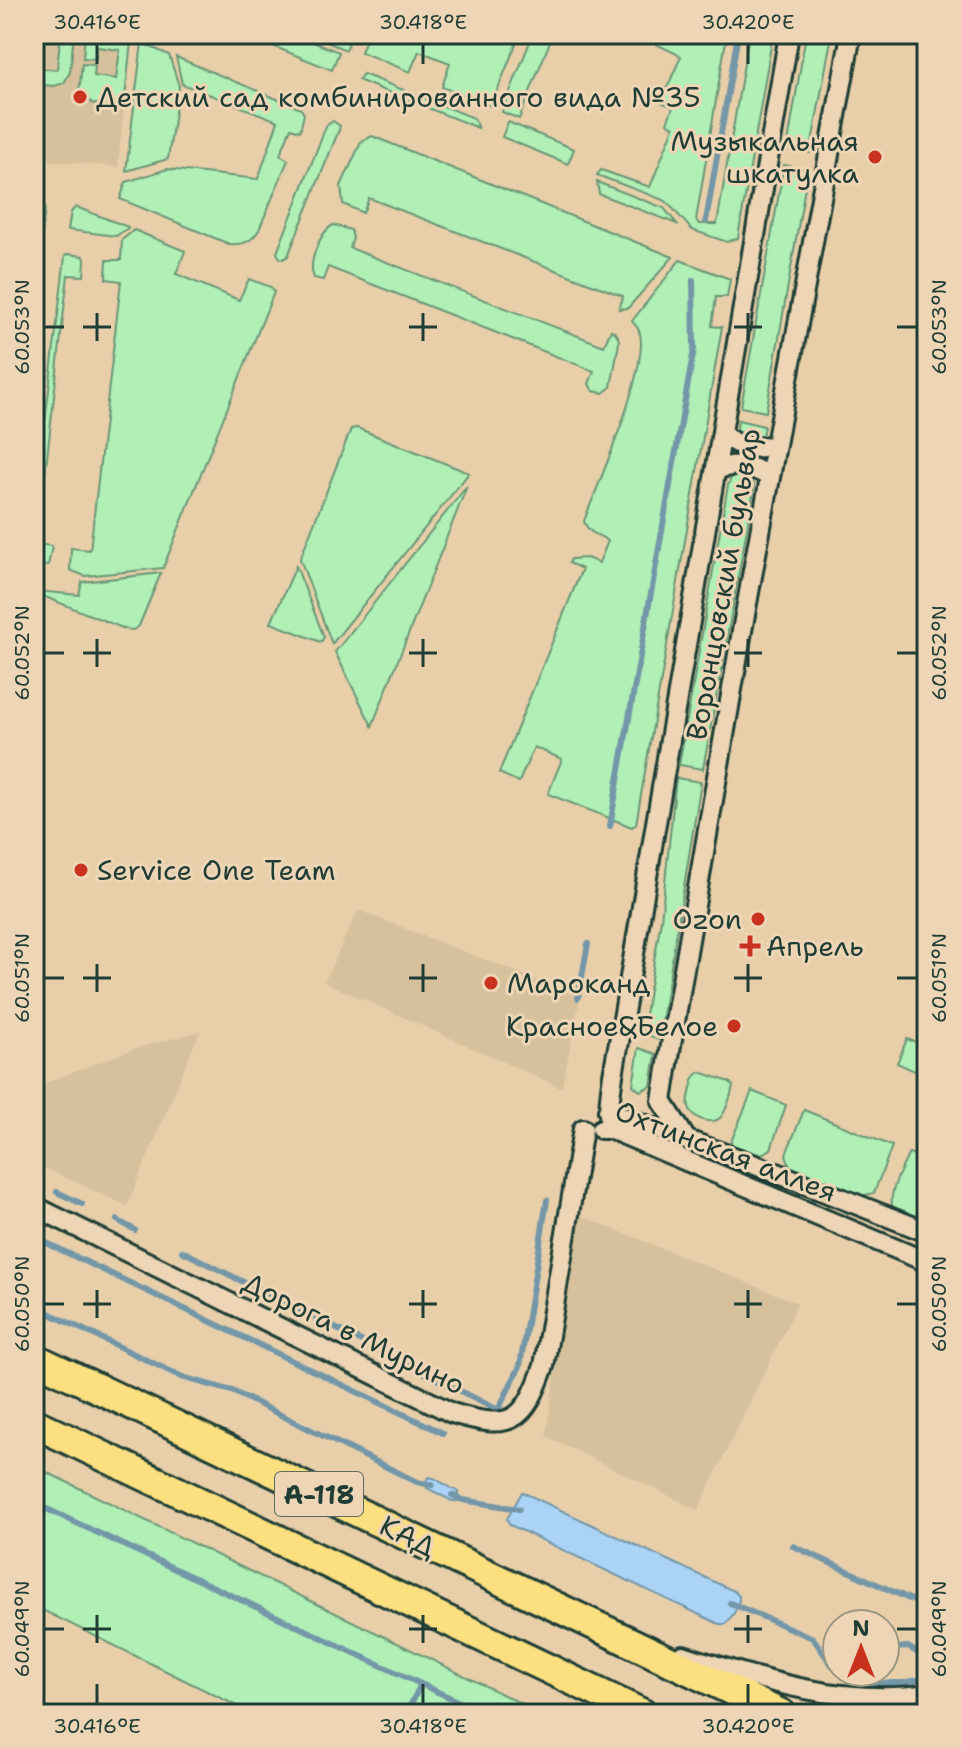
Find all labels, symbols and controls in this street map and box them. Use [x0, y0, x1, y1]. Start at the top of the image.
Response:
text: 30.416°E [53, 9, 141, 35]
text: 30.418°E [379, 9, 467, 35]
text: 30.420°E [702, 9, 794, 35]
place label: Детский сад комбинированного вида №35 [96, 78, 701, 116]
marker: Детский сад комбинированного вида №35 [71, 88, 89, 106]
place label: Музыкальная шкатулка [670, 122, 859, 192]
marker: Музыкальная шкатулка [866, 148, 884, 166]
text: 60.053°N [9, 279, 35, 375]
text: 60.053°N [926, 279, 952, 375]
street label: Воронцовский бульвар [677, 425, 769, 743]
text: 60.052°N [9, 605, 35, 701]
text: 60.052°N [926, 605, 952, 701]
place label: Service One Team [97, 851, 336, 889]
marker: Service One Team [72, 861, 90, 879]
place label: Ozon [672, 900, 742, 938]
marker: Ozon [749, 910, 767, 928]
place label: Апрель [766, 927, 864, 965]
text: 60.051°N [9, 933, 35, 1023]
text: 60.051°N [926, 933, 952, 1023]
marker: Апрель [741, 937, 759, 955]
place label: Мароканд [507, 964, 651, 1002]
marker: Мароканд [482, 974, 500, 992]
place label: Красное&Белое [506, 1007, 718, 1045]
marker: Красное&Белое [725, 1017, 743, 1035]
street label: Охтинская аллея [610, 1091, 842, 1211]
text: 60.050°N [9, 1256, 35, 1352]
text: 60.050°N [926, 1256, 952, 1352]
street label: Дорога в Мурино [237, 1263, 471, 1403]
road number: А-118 [275, 1472, 363, 1516]
street label: КАД [374, 1506, 442, 1566]
text: 60.049°N [9, 1580, 35, 1678]
text: 60.049°N [926, 1580, 952, 1678]
north arrow [821, 1608, 901, 1688]
text: N [852, 1614, 870, 1643]
text: 30.416°E [53, 1713, 141, 1739]
text: 30.418°E [379, 1713, 467, 1739]
text: 30.420°E [702, 1713, 794, 1739]

